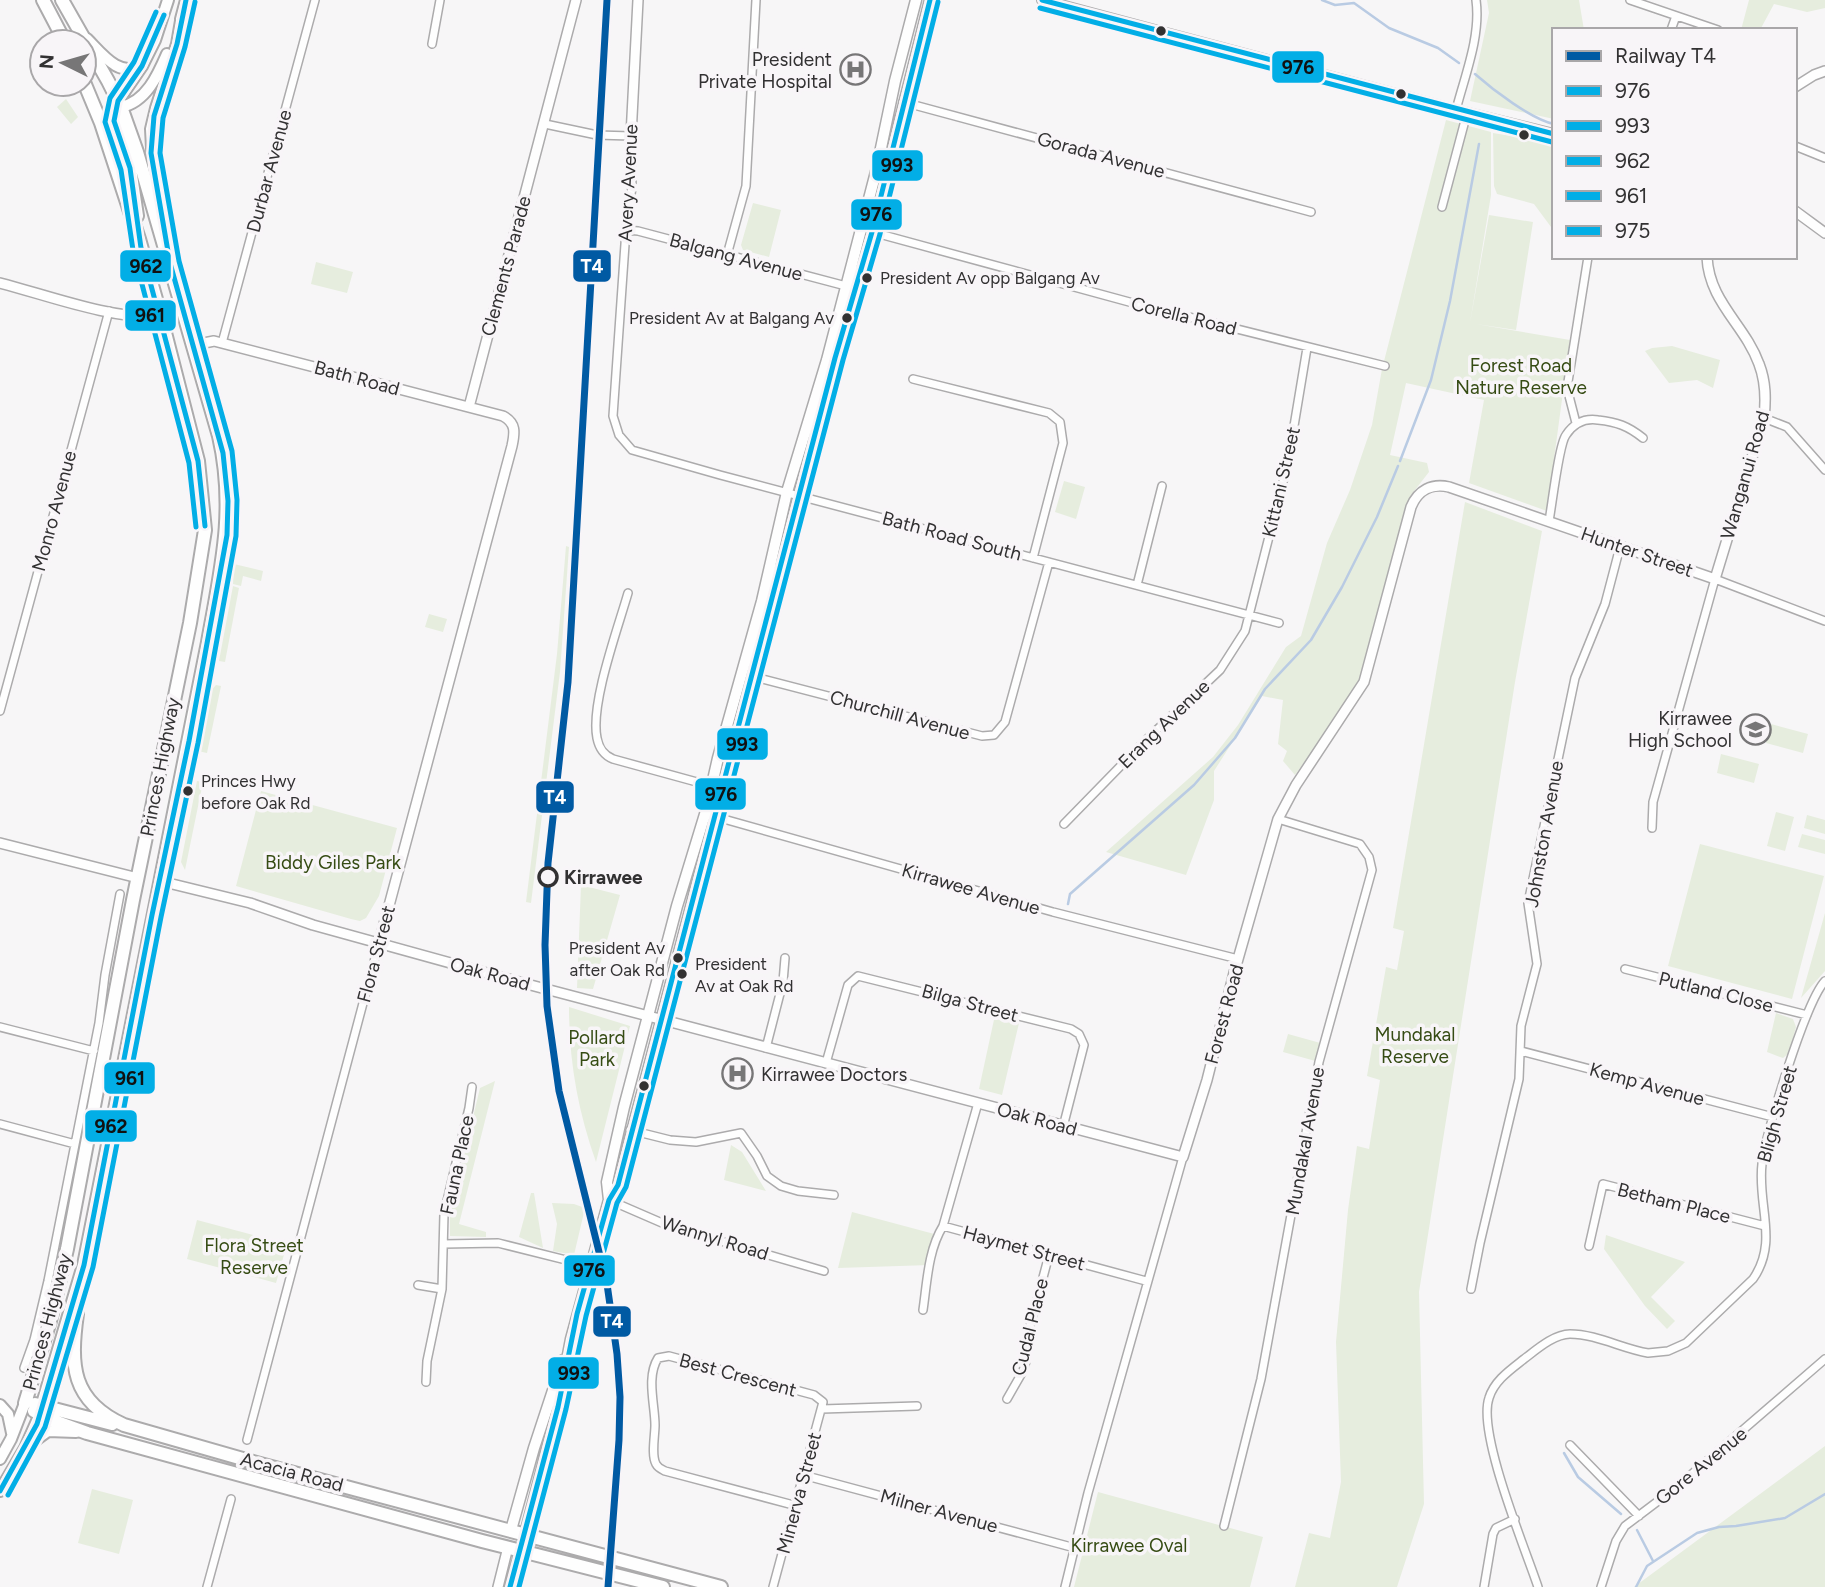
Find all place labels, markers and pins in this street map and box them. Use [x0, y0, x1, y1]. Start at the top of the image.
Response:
unlabelled marker [1154, 24, 1168, 38]
place label: President Private Hospital [698, 48, 832, 93]
hospital icon: President Private Hospital [838, 53, 872, 87]
unlabelled marker [1394, 87, 1408, 101]
unlabelled marker [1517, 128, 1531, 142]
place label: President Av opp Balgang Av [880, 268, 1100, 288]
marker: President Av opp Balgang Av [860, 271, 874, 285]
place label: President Av at Balgang Av [629, 308, 834, 328]
marker: President Av at Balgang Av [840, 311, 854, 325]
place label: Kirrawee High School [1628, 707, 1732, 752]
school or university icon: Kirrawee High School [1738, 712, 1772, 746]
place label: Princes Hwy before Oak Rd [201, 771, 310, 813]
marker: Princes Hwy before Oak Rd [181, 784, 195, 798]
place label: Kirrawee [564, 866, 643, 889]
marker: Kirrawee [538, 867, 558, 887]
place label: President Av after Oak Rd [569, 938, 665, 980]
marker: President Av after Oak Rd [671, 951, 685, 965]
place label: President Av at Oak Rd [695, 954, 794, 996]
marker: President Av at Oak Rd [675, 967, 689, 981]
hospital icon: Kirrawee Doctors [721, 1057, 755, 1091]
place label: Kirrawee Doctors [761, 1063, 907, 1086]
unlabelled marker [637, 1079, 651, 1093]

